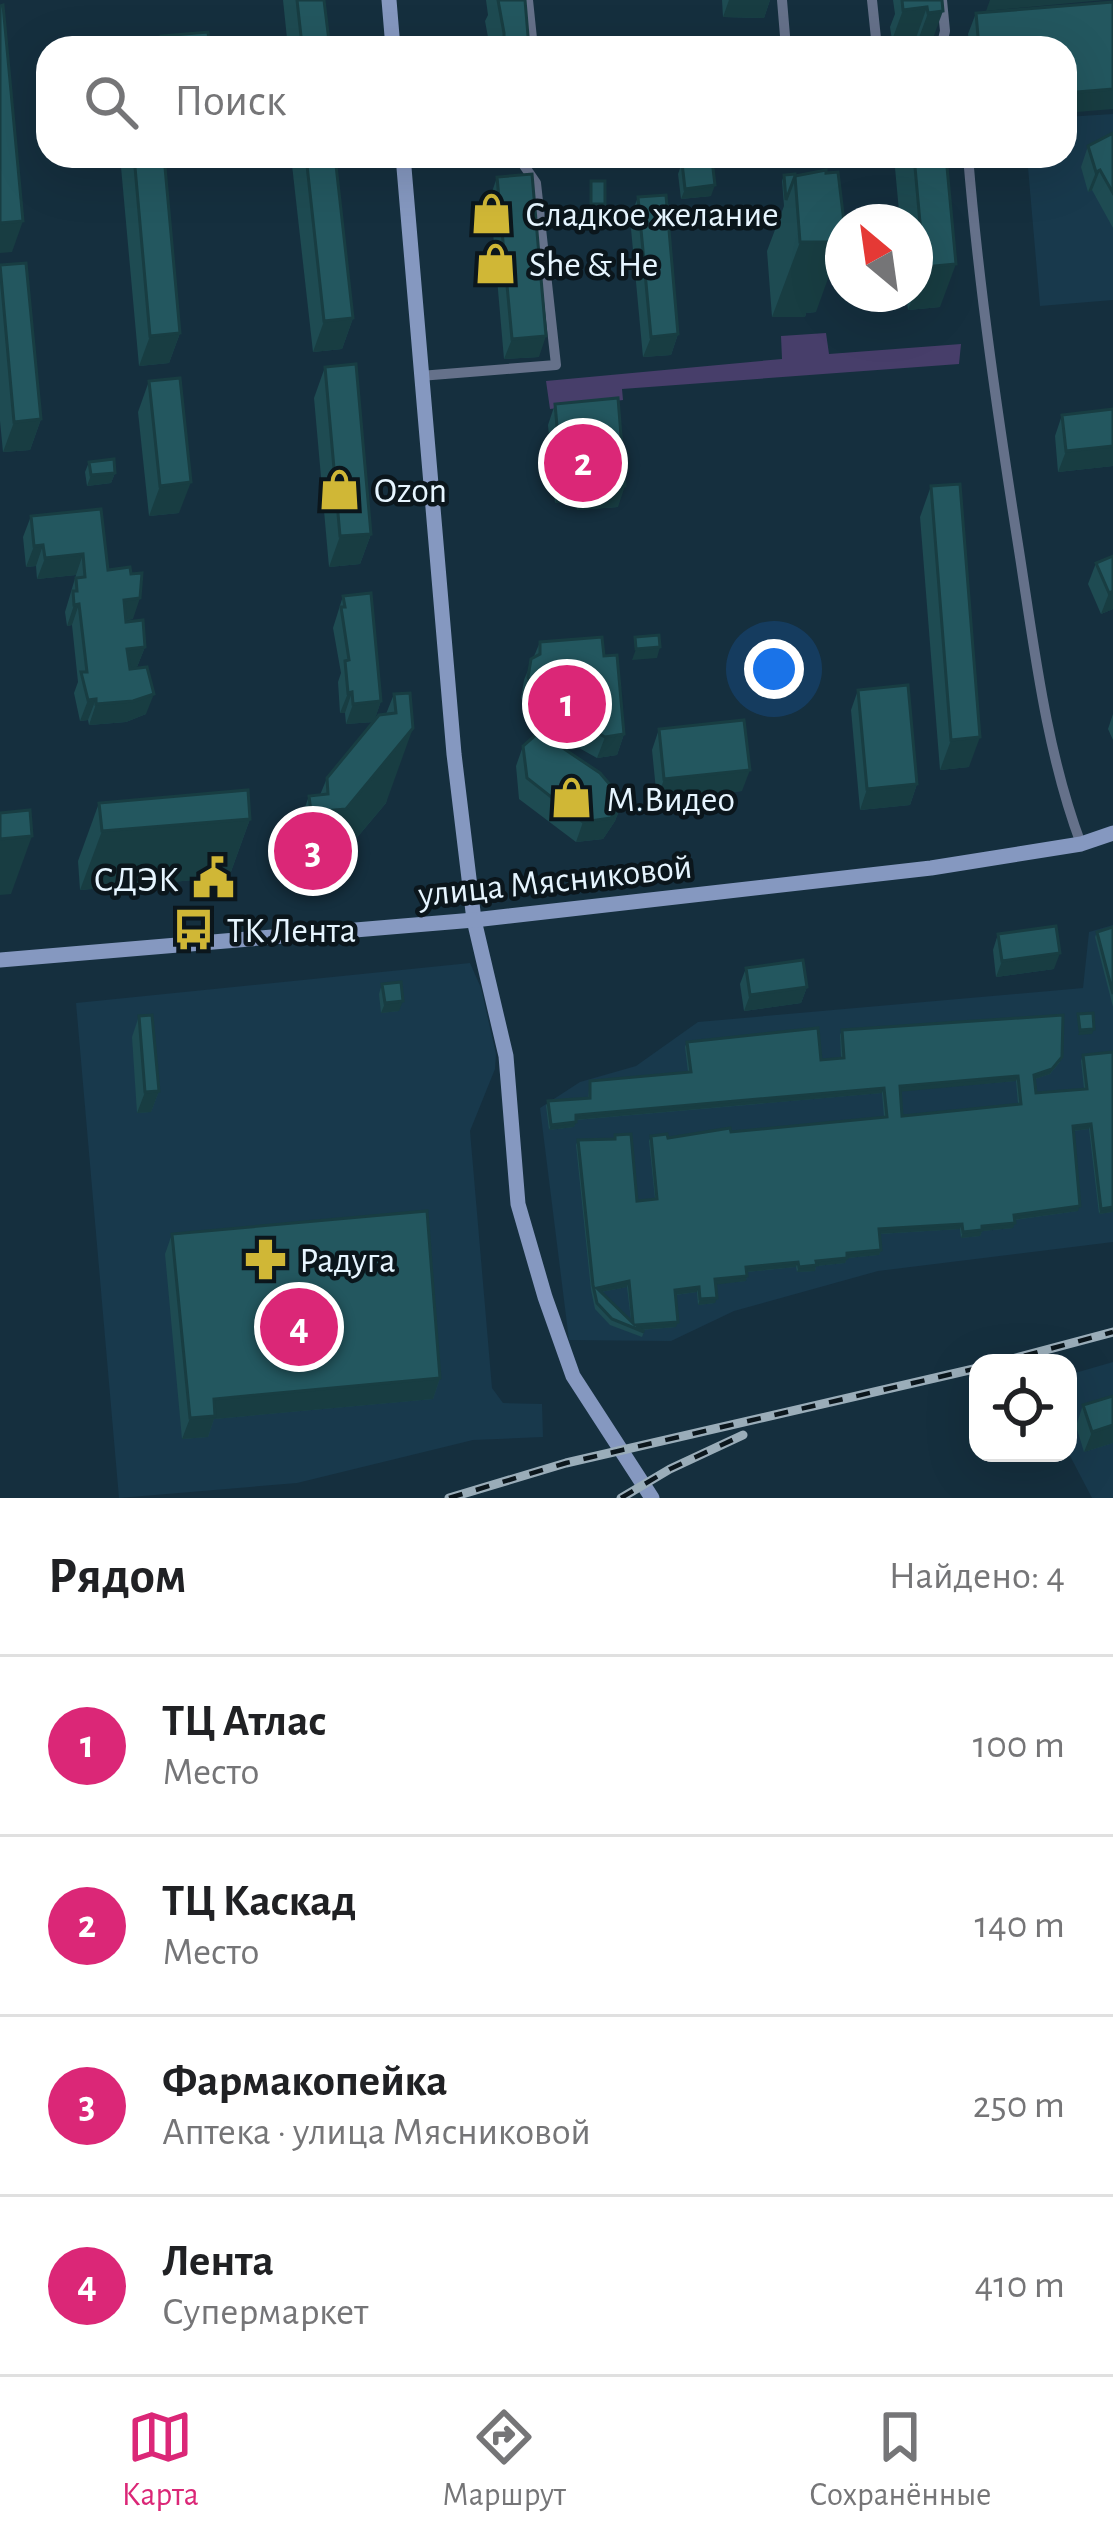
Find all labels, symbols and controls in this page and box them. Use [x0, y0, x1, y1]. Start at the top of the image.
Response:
search box [36, 36, 1077, 168]
icon: search [78, 69, 144, 135]
text: Поиск [174, 79, 286, 124]
shop icon: Сладкое желание [468, 190, 514, 236]
place label: Сладкое желание [525, 197, 779, 233]
north arrow [825, 204, 933, 312]
shop icon: She & He [472, 240, 518, 286]
place label: She & He [529, 247, 658, 283]
pin: 2 [544, 418, 622, 508]
shop icon: Ozon [317, 466, 363, 512]
place label: Ozon [374, 473, 447, 509]
your location [744, 639, 804, 699]
pin: 1 [528, 659, 606, 749]
shop icon: М.Видео [549, 775, 595, 821]
place label: М.Видео [606, 782, 735, 818]
pin: 3 [274, 806, 352, 896]
street label: улица Мясниковой [415, 849, 694, 913]
public building icon: СДЭК [190, 855, 236, 901]
place label: СДЭК [93, 862, 179, 898]
bus stop icon: ТК Лента [170, 906, 216, 952]
place label: ТК Лента [227, 913, 356, 949]
pharmacy icon: Радуга [242, 1236, 288, 1282]
place label: Радуга [299, 1243, 396, 1279]
pin: 4 [260, 1282, 338, 1372]
map controls [969, 1354, 1077, 1462]
button: locate [969, 1354, 1077, 1462]
text: Рядом [48, 1551, 187, 1602]
text: Найдено: 4 [889, 1557, 1065, 1596]
text: ТЦ Атлас [162, 1699, 327, 1744]
text: 1 [80, 1726, 94, 1765]
text: 100 m [973, 1726, 1065, 1765]
text: Место [162, 1753, 259, 1792]
text: ТЦ Каскад [162, 1879, 356, 1924]
text: 2 [78, 1906, 96, 1945]
text: 140 m [975, 1906, 1065, 1945]
text: Место [162, 1933, 259, 1972]
text: Фармакопейка [162, 2059, 448, 2104]
text: 3 [79, 2086, 95, 2125]
text: 250 m [973, 2086, 1065, 2125]
text: Аптека · улица Мясниковой [162, 2113, 591, 2152]
text: Лента [162, 2239, 274, 2284]
text: 4 [77, 2266, 97, 2305]
text: 410 m [975, 2266, 1065, 2305]
text: Супермаркет [162, 2293, 368, 2332]
tab: Карта [122, 2404, 199, 2516]
tab: Маршрут [442, 2404, 566, 2516]
tab: Сохранённые [809, 2404, 991, 2516]

